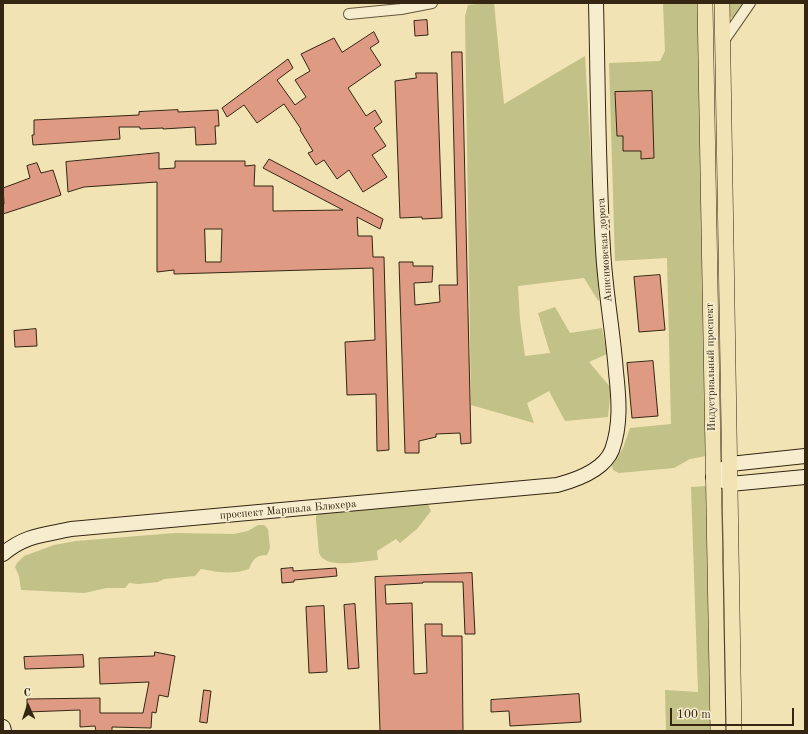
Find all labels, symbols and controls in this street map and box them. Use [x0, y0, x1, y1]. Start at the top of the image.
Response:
street label: Анисимовская дорога [595, 197, 615, 303]
street label: Индустриальный проспект [703, 303, 719, 431]
street label: проспект Маршала Блюхера [219, 497, 357, 523]
north arrow [8, 686, 48, 726]
text: С [23, 688, 31, 699]
scale bar [672, 700, 796, 726]
text: 100 m [677, 709, 711, 721]

